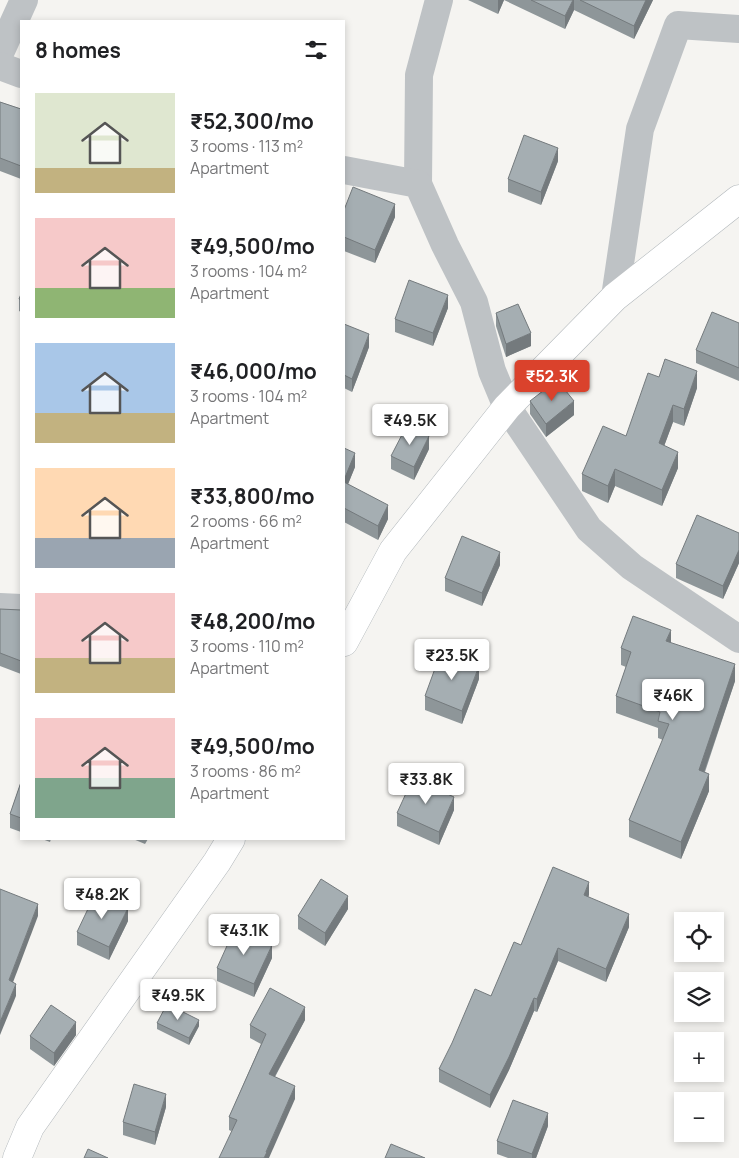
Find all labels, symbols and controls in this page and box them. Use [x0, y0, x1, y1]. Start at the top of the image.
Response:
text: 8 homes [35, 36, 121, 64]
icon: filters [302, 36, 330, 64]
text: ₹52,300/mo [190, 107, 314, 135]
icon: home [75, 113, 135, 173]
text: 3 rooms · 113 m² [190, 135, 303, 157]
text: Apartment [190, 157, 269, 179]
text: ₹49,500/mo [190, 232, 315, 260]
icon: home [75, 238, 135, 298]
text: 3 rooms · 104 m² [190, 260, 307, 282]
text: Apartment [190, 282, 269, 304]
text: ₹46,000/mo [190, 357, 317, 385]
pin: ₹52.3K [511, 360, 593, 402]
icon: home [75, 363, 135, 423]
text: ₹52.3K [526, 365, 578, 387]
text: 3 rooms · 104 m² [190, 385, 307, 407]
pin: ₹49.5K [369, 404, 451, 446]
text: Apartment [190, 407, 269, 429]
text: ₹49.5K [383, 409, 437, 431]
text: ₹33,800/mo [190, 482, 314, 510]
icon: home [75, 488, 135, 548]
text: 2 rooms · 66 m² [190, 510, 302, 532]
text: Apartment [190, 532, 269, 554]
text: ₹48,200/mo [190, 607, 315, 635]
icon: home [75, 613, 135, 673]
text: 3 rooms · 110 m² [190, 635, 304, 657]
pin: ₹23.5K [411, 638, 493, 681]
text: ₹23.5K [425, 644, 479, 666]
text: Apartment [190, 657, 269, 679]
pin: ₹46K [643, 678, 703, 721]
text: ₹46K [653, 684, 693, 706]
text: ₹49,500/mo [190, 732, 315, 760]
icon: home [75, 738, 135, 798]
text: 3 rooms · 86 m² [190, 760, 301, 782]
pin: ₹33.8K [385, 762, 467, 805]
text: ₹33.8K [399, 768, 453, 790]
text: Apartment [190, 782, 269, 804]
pin: ₹48.2K [61, 878, 143, 920]
text: ₹48.2K [75, 883, 129, 905]
map controls [674, 912, 724, 1142]
button: locate [674, 912, 724, 962]
pin: ₹43.1K [203, 914, 285, 956]
text: ₹43.1K [219, 919, 269, 941]
button: layers [674, 972, 724, 1022]
pin: ₹49.5K [137, 978, 219, 1021]
text: ₹49.5K [151, 984, 205, 1006]
button: + [674, 1032, 724, 1082]
button: − [674, 1092, 724, 1142]

